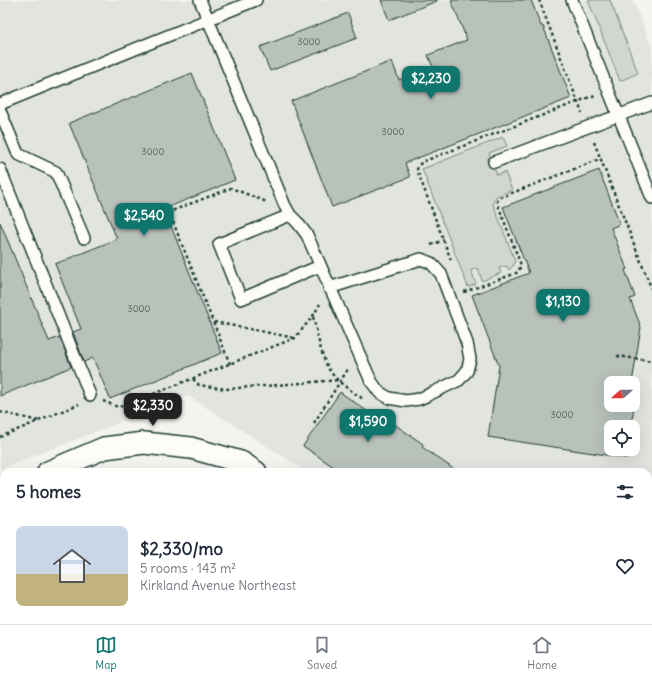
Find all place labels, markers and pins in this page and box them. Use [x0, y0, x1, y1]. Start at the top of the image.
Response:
pin: $2,230 [398, 66, 464, 100]
pin: $2,540 [111, 203, 177, 237]
pin: $1,130 [530, 289, 596, 323]
pin: $2,330 [120, 393, 186, 427]
pin: $1,590 [335, 409, 401, 443]

